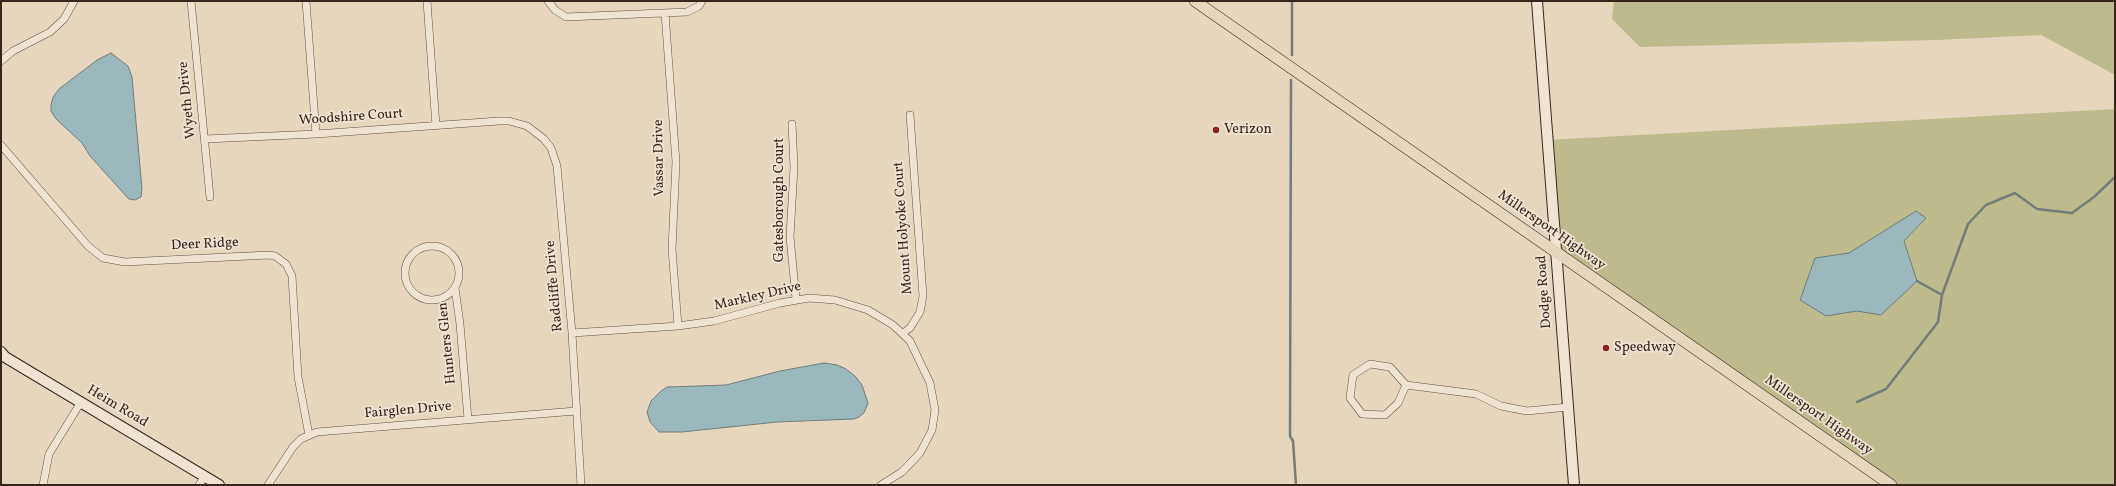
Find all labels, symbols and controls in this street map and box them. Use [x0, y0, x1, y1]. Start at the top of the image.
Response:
street label: Wyeth Drive [176, 60, 200, 140]
street label: Woodshire Court [298, 106, 404, 130]
street label: Vassar Drive [651, 119, 669, 197]
place label: Verizon [1224, 122, 1272, 138]
marker: Verizon [1211, 125, 1221, 135]
street label: Gatesborough Court [772, 138, 788, 262]
street label: Mount Holyoke Court [891, 161, 917, 295]
street label: Millersport Highway [1494, 187, 1608, 275]
street label: Deer Ridge [171, 235, 239, 255]
street label: Radcliffe Drive [543, 240, 567, 332]
street label: Dodge Road [1534, 255, 1556, 329]
street label: Markley Drive [713, 279, 803, 315]
street label: Hunters Glen [435, 301, 461, 385]
place label: Speedway [1614, 340, 1676, 356]
marker: Speedway [1601, 343, 1611, 353]
street label: Millersport Highway [1761, 372, 1875, 460]
street label: Heim Road [83, 382, 151, 432]
street label: Fairglen Drive [364, 399, 452, 423]

